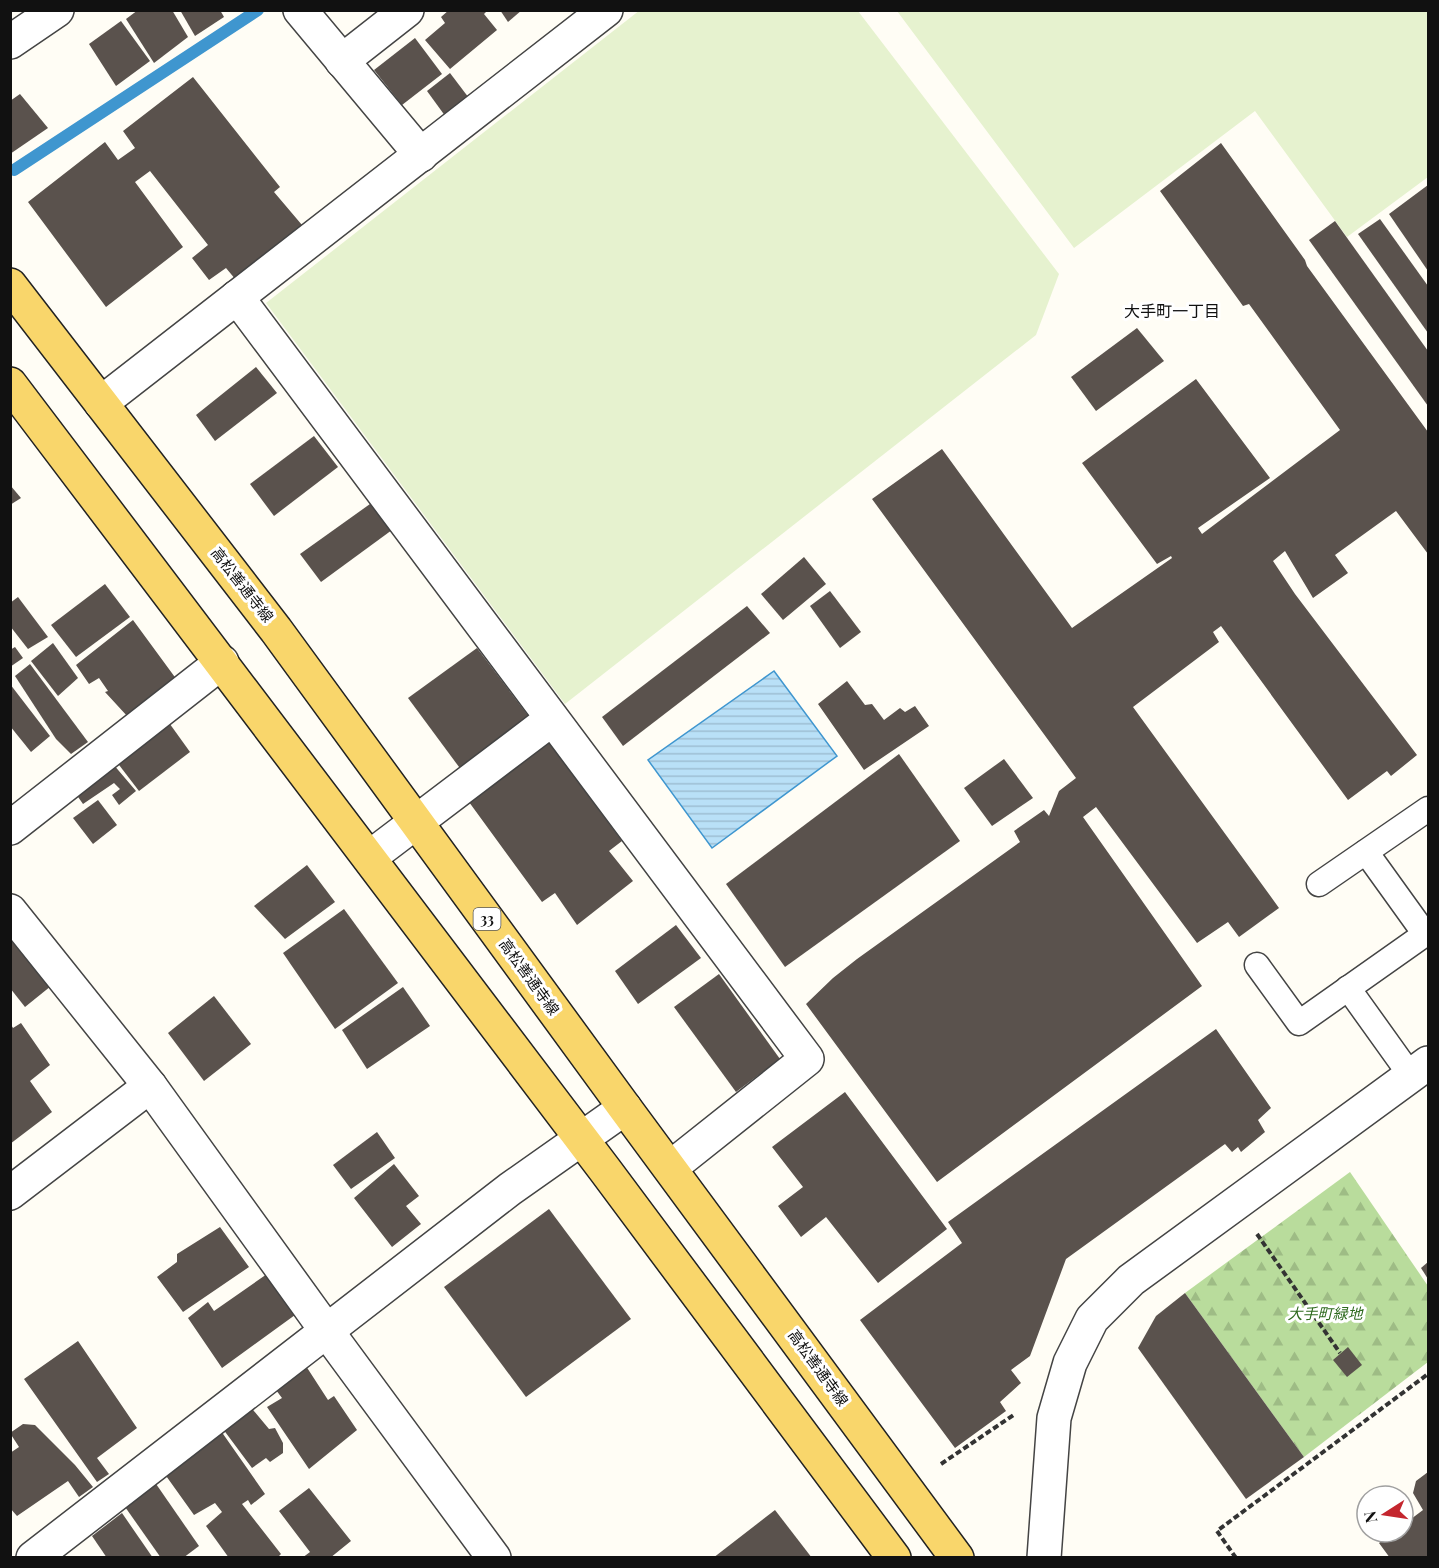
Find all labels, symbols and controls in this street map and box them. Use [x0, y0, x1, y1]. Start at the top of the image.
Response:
district label: 大手町一丁目 [1124, 300, 1220, 321]
street label: 高松善通寺線 [207, 543, 278, 626]
road number: 33 [474, 908, 500, 930]
street label: 高松善通寺線 [495, 934, 564, 1019]
park label: 大手町緑地 [1287, 1303, 1364, 1323]
street label: 高松善通寺線 [784, 1325, 853, 1410]
north arrow [1355, 1484, 1415, 1544]
text: N [1358, 1509, 1381, 1525]

